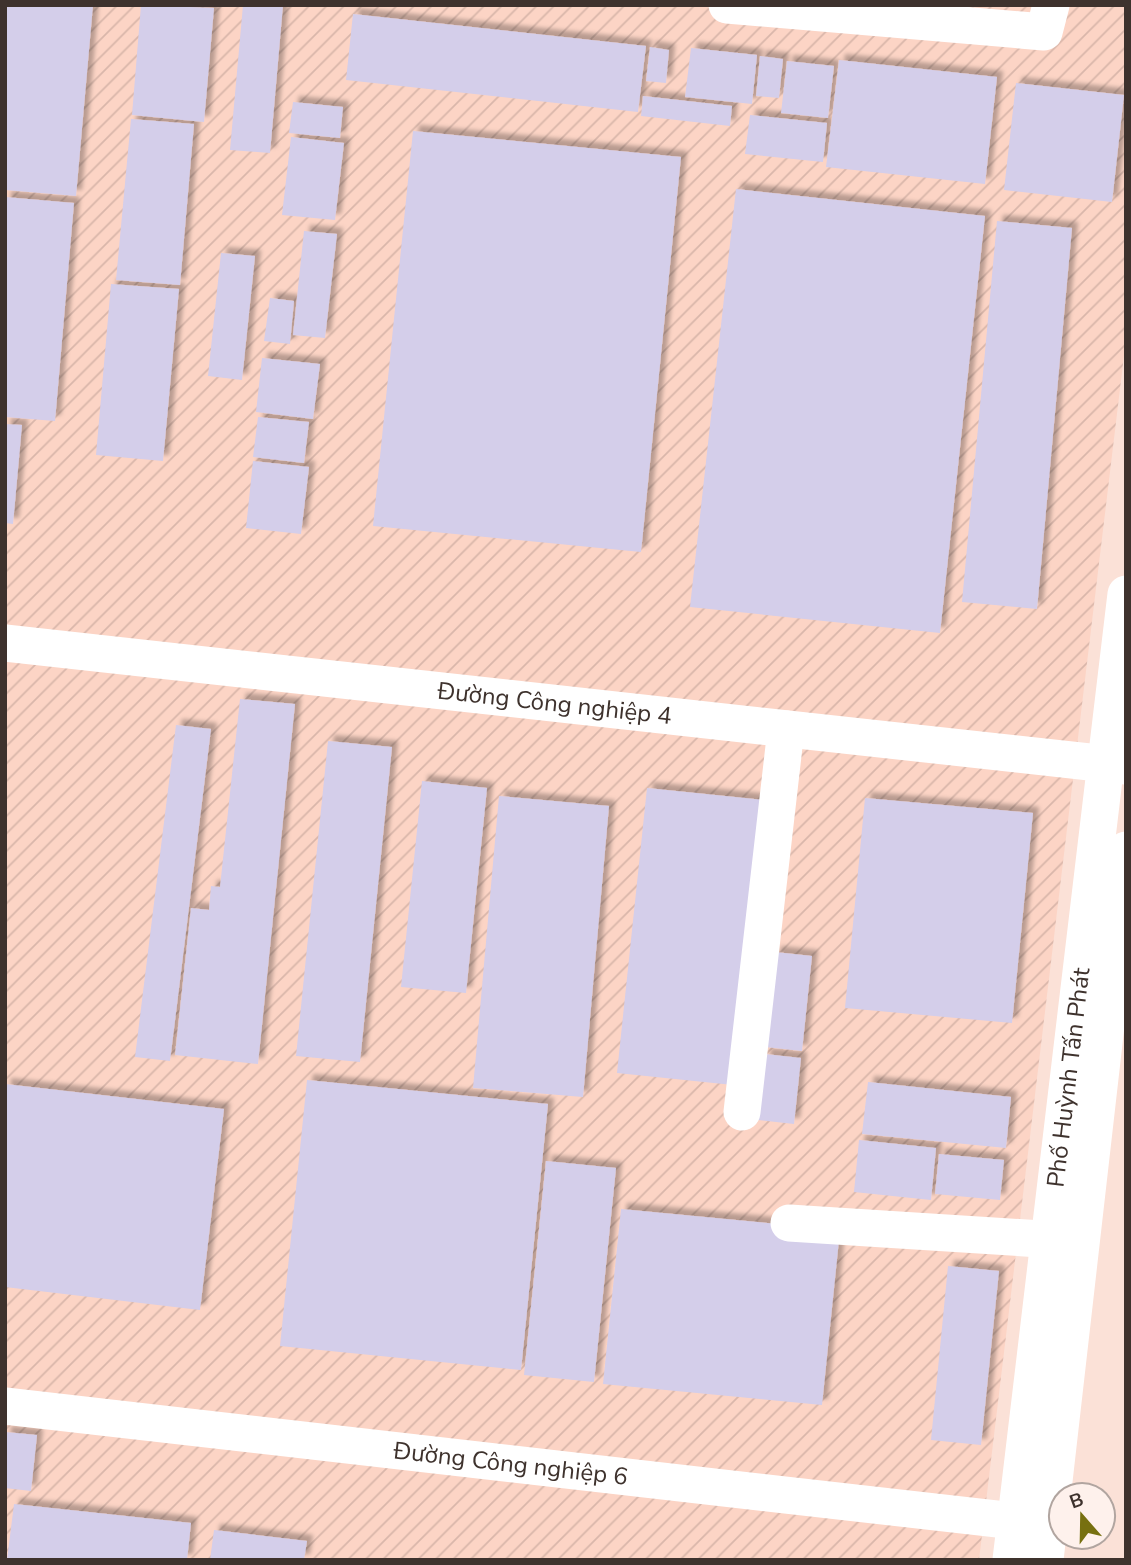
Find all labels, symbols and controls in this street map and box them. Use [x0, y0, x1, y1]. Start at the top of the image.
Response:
street label: Đường Công nghiệp 4 [435, 674, 673, 732]
street label: Phố Huỳnh Tấn Phát [1039, 965, 1097, 1189]
street label: Đường Công nghiệp 6 [391, 1434, 629, 1493]
north arrow [1047, 1481, 1117, 1551]
text: B [1066, 1487, 1087, 1515]

